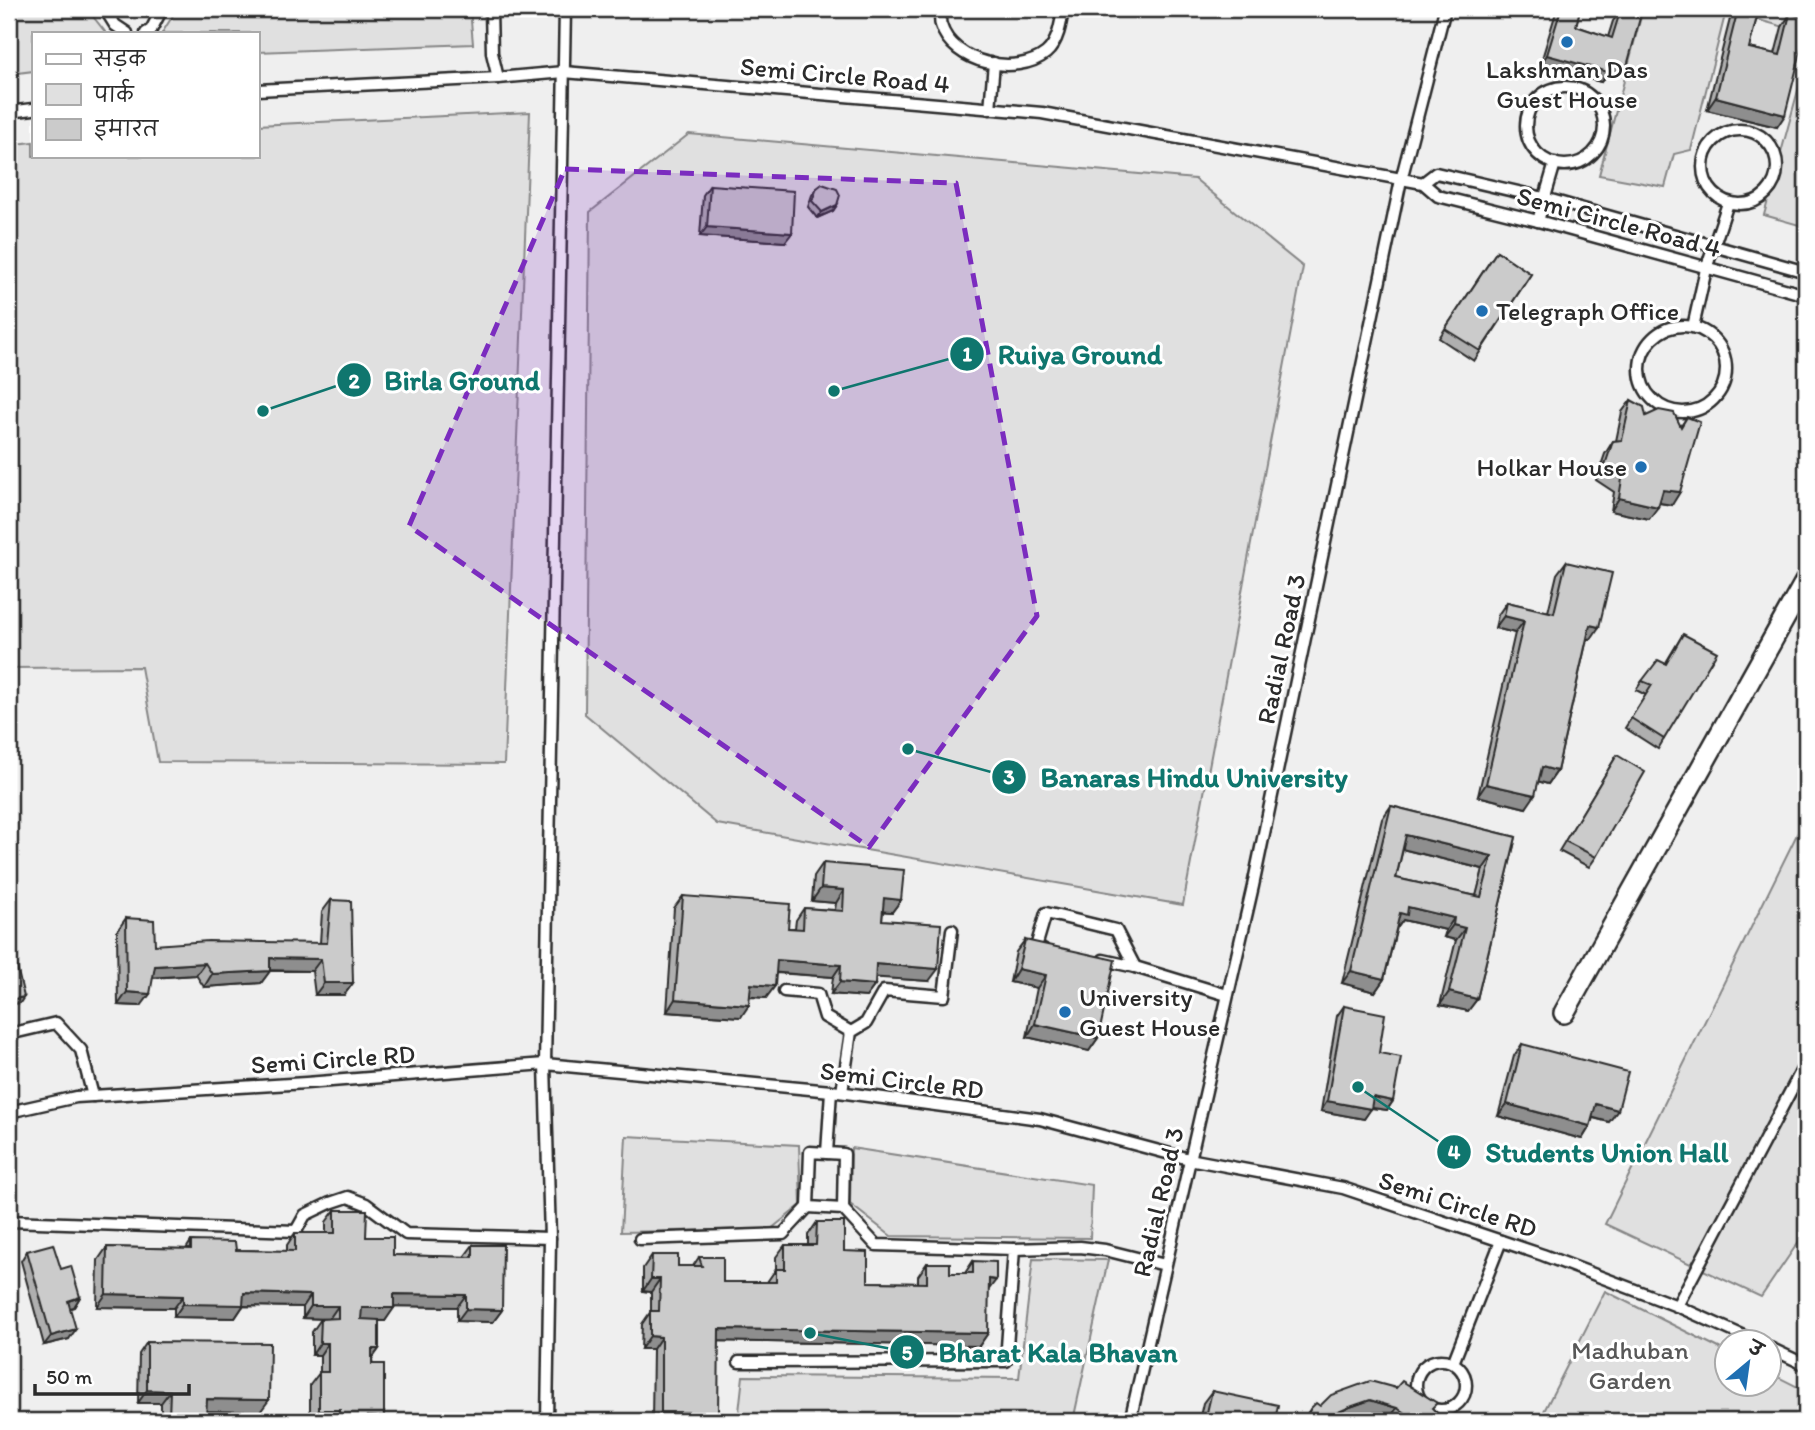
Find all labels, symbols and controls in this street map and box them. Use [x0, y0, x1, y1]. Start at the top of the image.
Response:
legend [32, 32, 259, 158]
marker: Lakshman Das Guest House [1559, 34, 1575, 50]
text: सड़क [93, 46, 147, 72]
street label: Semi Circle Road 4 [739, 50, 951, 100]
place label: Lakshman Das Guest House [1486, 53, 1648, 115]
text: पार्क [93, 78, 135, 107]
text: इमारत [94, 116, 160, 141]
street label: Semi Circle Road 4 [1513, 179, 1725, 265]
place label: Telegraph Office [1496, 295, 1679, 327]
marker: Telegraph Office [1474, 303, 1490, 319]
callout: Ruiya Ground [949, 329, 1176, 378]
text: Ruiya Ground [998, 337, 1163, 371]
text: 1 [962, 341, 972, 366]
callout: Birla Ground [336, 356, 554, 405]
text: Birla Ground [384, 363, 541, 397]
text: 2 [348, 368, 360, 393]
place label: Holkar House [1477, 451, 1627, 483]
marker: Holkar House [1633, 459, 1649, 475]
street label: Radial Road 3 [1249, 571, 1313, 727]
callout: Banaras Hindu University [991, 753, 1361, 802]
text: Banaras Hindu University [1040, 760, 1348, 794]
text: 3 [1003, 764, 1015, 789]
place label: University Guest House [1079, 981, 1220, 1043]
marker: University Guest House [1057, 1004, 1073, 1020]
street label: Semi Circle RD [250, 1037, 416, 1081]
street label: Semi Circle RD [818, 1054, 986, 1106]
street label: Radial Road 3 [1125, 1124, 1191, 1280]
callout: Students Union Hall [1437, 1128, 1742, 1177]
text: Students Union Hall [1486, 1135, 1729, 1169]
text: 4 [1448, 1139, 1461, 1164]
street label: Semi Circle RD [1375, 1163, 1541, 1245]
callout: Bharat Kala Bhavan [889, 1328, 1192, 1377]
north arrow [1714, 1328, 1784, 1398]
park label: Madhuban Garden [1571, 1334, 1689, 1396]
text: उ [1743, 1334, 1769, 1363]
text: Bharat Kala Bhavan [938, 1335, 1178, 1369]
text: 5 [901, 1340, 913, 1365]
scale bar [35, 1353, 189, 1397]
text: 50 m [46, 1364, 93, 1389]

